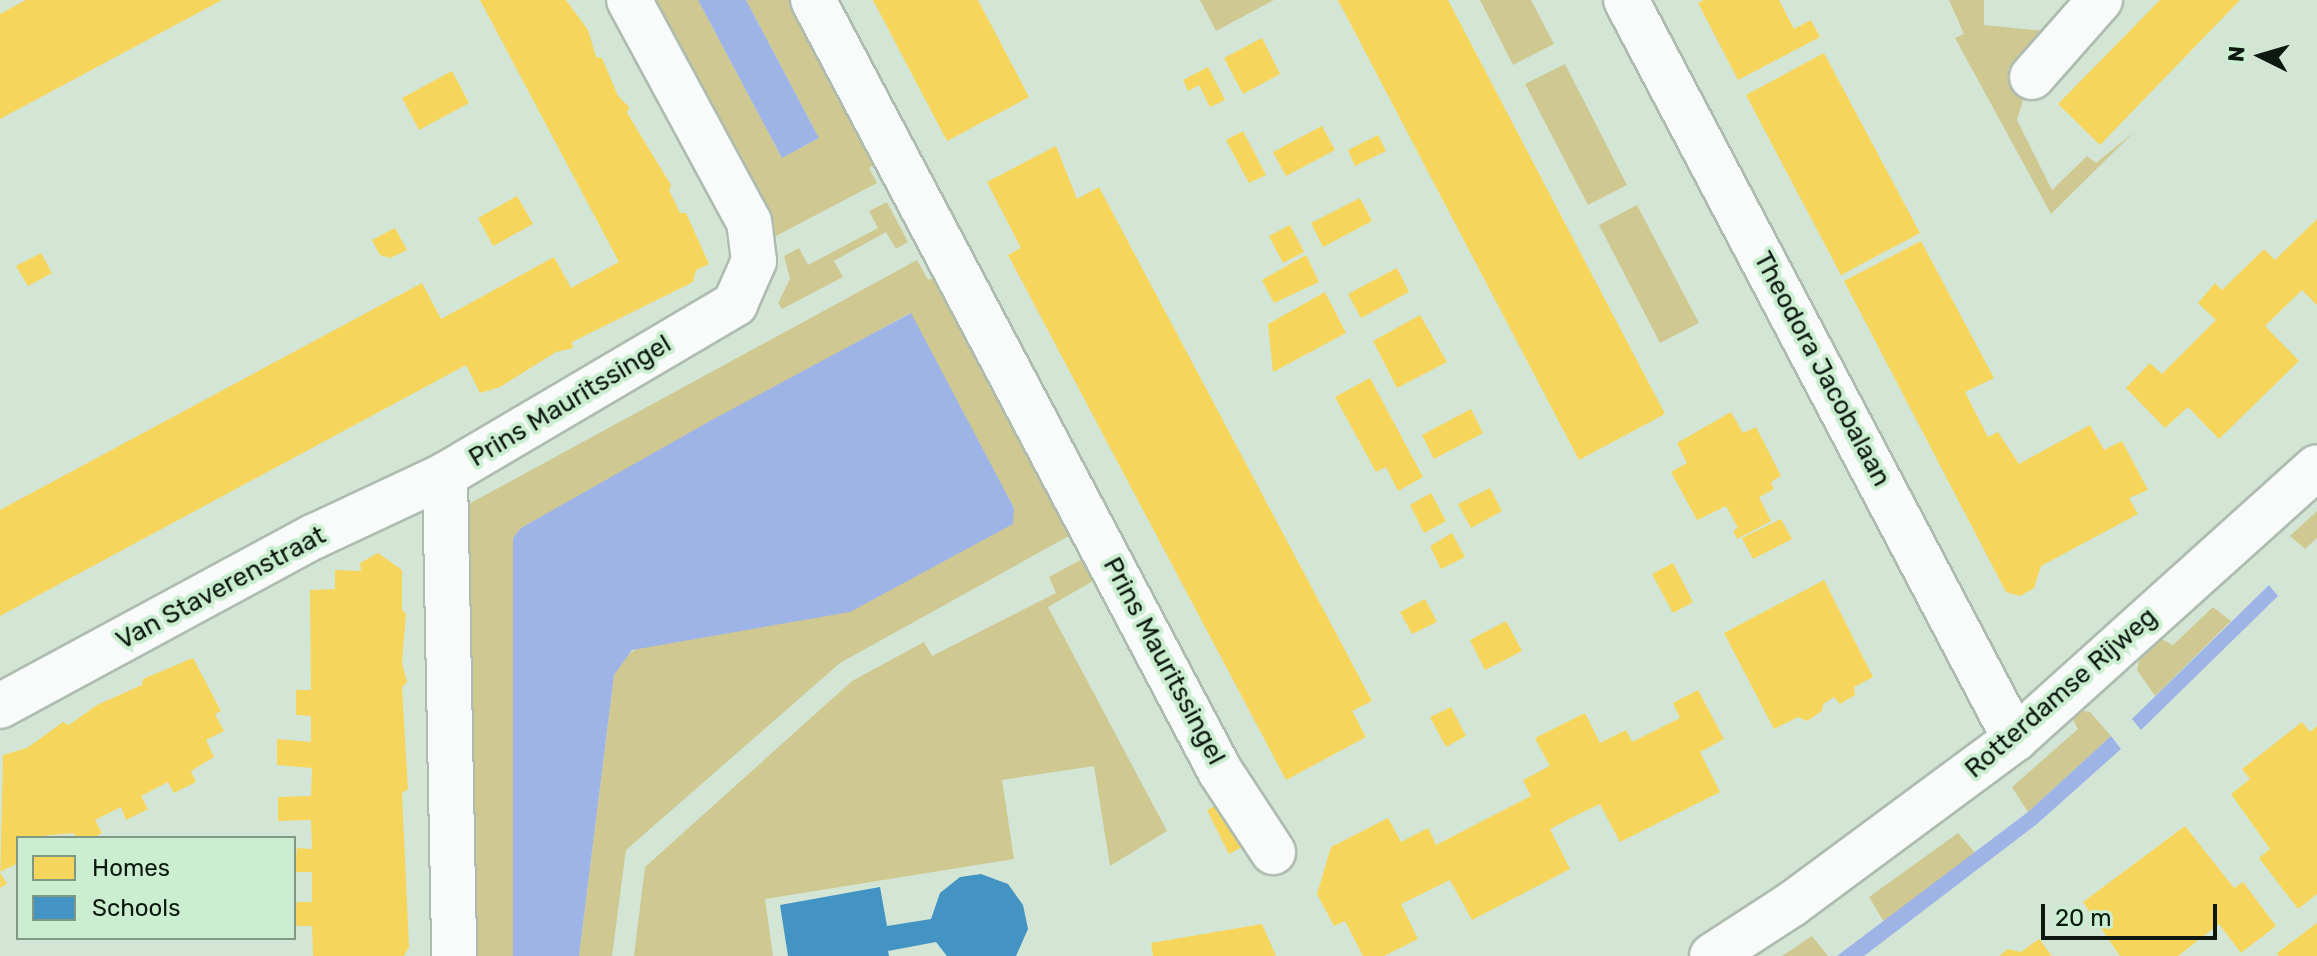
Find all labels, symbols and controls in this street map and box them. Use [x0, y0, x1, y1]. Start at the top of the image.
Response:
north arrow [2221, 16, 2301, 96]
text: N [2222, 45, 2251, 63]
street label: Theodora Jacobalaan [1747, 246, 1897, 492]
street label: Prins Mauritssingel [463, 328, 677, 474]
street label: Van Staverenstraat [111, 520, 331, 656]
street label: Prins Mauritssingel [1096, 552, 1232, 770]
street label: Rotterdamse Rijweg [1959, 601, 2163, 785]
legend [16, 836, 296, 940]
text: Homes [92, 854, 170, 882]
scale bar [2045, 888, 2221, 938]
text: Schools [92, 894, 180, 922]
text: 20 m [2055, 904, 2112, 932]

